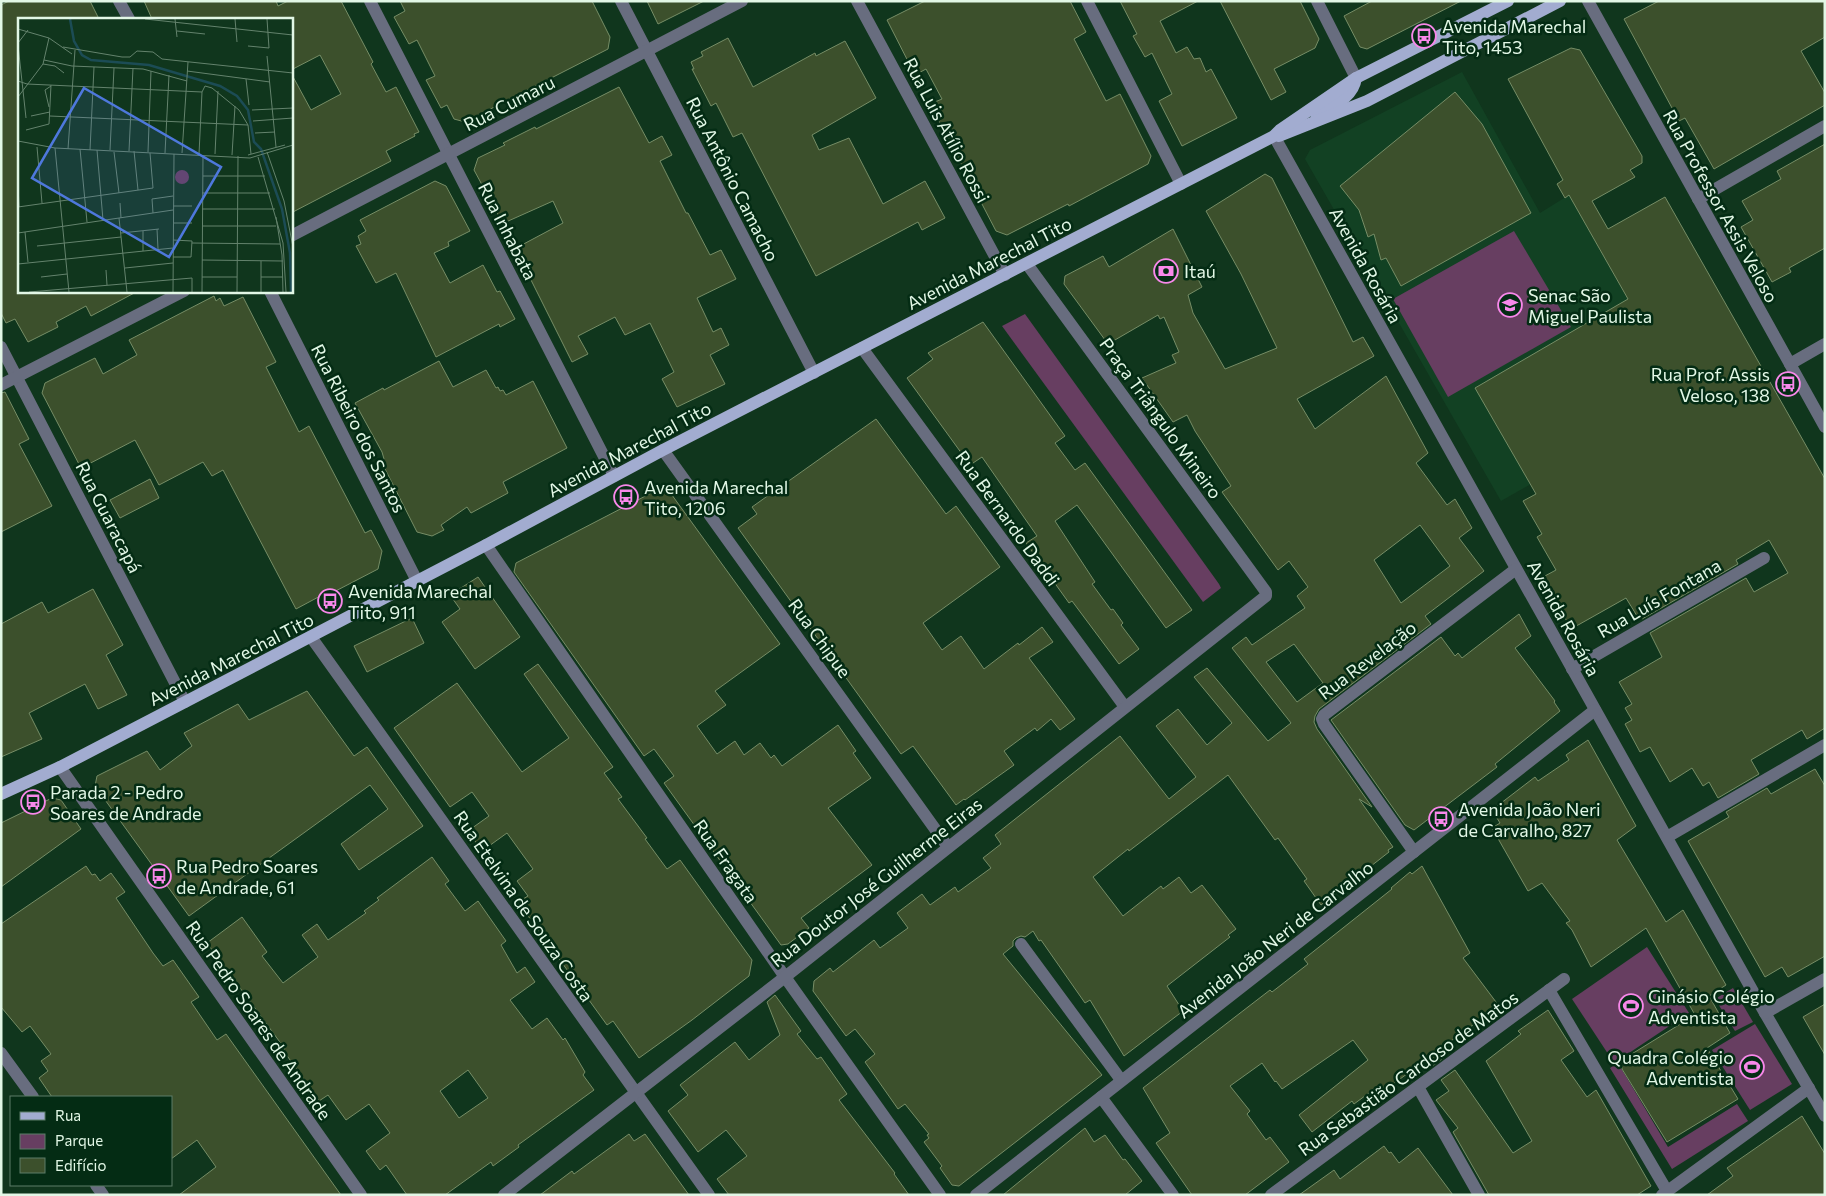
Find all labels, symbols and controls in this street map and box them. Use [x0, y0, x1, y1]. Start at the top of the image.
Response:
place label: Avenida Marechal Tito, 1453 [1442, 15, 1586, 58]
inset map [18, 18, 292, 292]
bus stop icon: Avenida Marechal Tito, 1453 [1411, 23, 1437, 49]
street label: Rua Luis Atílio Rossi [899, 53, 995, 207]
street label: Rua Cumaru [460, 71, 558, 135]
street label: Rua Antônio Camacho [682, 93, 784, 265]
street label: Rua Professor Assis Veloso [1659, 106, 1783, 306]
street label: Rua Inhabata [474, 178, 542, 284]
street label: Avenida Rosária [1325, 203, 1407, 327]
street label: Avenida Marechal Tito [903, 212, 1075, 314]
bank icon: Itaú [1153, 258, 1179, 284]
place label: Itaú [1184, 260, 1216, 282]
place label: Senac São Miguel Paulista [1528, 284, 1652, 327]
school or university icon: Senac São Miguel Paulista [1497, 292, 1523, 318]
street label: Praça Triângulo Mineiro [1095, 333, 1227, 503]
street label: Rua Ribeiro dos Santos [307, 340, 411, 516]
place label: Rua Prof. Assis Veloso, 138 [1651, 363, 1770, 406]
bus stop icon: Rua Prof. Assis Veloso, 138 [1775, 371, 1801, 397]
street label: Avenida Marechal Tito [543, 397, 715, 501]
street label: Rua Bernardo Daddi [951, 446, 1065, 590]
street label: Rua Guaracapá [71, 458, 147, 576]
place label: Avenida Marechal Tito, 1206 [644, 476, 788, 519]
bus stop icon: Avenida Marechal Tito, 1206 [613, 484, 639, 510]
street label: Rua Luís Fontana [1593, 554, 1725, 642]
street label: Avenida Rosária [1523, 556, 1605, 680]
place label: Avenida Marechal Tito, 911 [348, 580, 492, 623]
bus stop icon: Avenida Marechal Tito, 911 [317, 588, 343, 614]
street label: Rua Chipue [784, 594, 856, 682]
street label: Avenida Marechal Tito [145, 608, 317, 710]
street label: Rua Revelação [1314, 616, 1420, 704]
place label: Parada 2 - Pedro Soares de Andrade [50, 781, 202, 824]
bus stop icon: Parada 2 - Pedro Soares de Andrade [20, 789, 46, 815]
street label: Rua Doutor José Guilherme Eiras [766, 793, 986, 971]
place label: Avenida João Neri de Carvalho, 827 [1458, 798, 1601, 841]
street label: Rua Etelvina de Souza Costa [450, 806, 598, 1006]
bus stop icon: Avenida João Neri de Carvalho, 827 [1428, 806, 1454, 832]
street label: Rua Fragata [689, 815, 763, 907]
place label: Rua Pedro Soares de Andrade, 61 [176, 855, 318, 898]
street label: Avenida João Neri de Carvalho [1173, 856, 1377, 1022]
bus stop icon: Rua Pedro Soares de Andrade, 61 [146, 863, 172, 889]
street label: Rua Pedro Soares de Andrade [182, 916, 336, 1124]
place label: Ginásio Colégio Adventista [1648, 985, 1775, 1028]
street label: Rua Sebastião Cardoso de Matos [1294, 986, 1522, 1160]
sports icon: Ginásio Colégio Adventista [1618, 993, 1644, 1019]
place label: Quadra Colégio Adventista [1607, 1046, 1734, 1089]
sports icon: Quadra Colégio Adventista [1739, 1054, 1765, 1080]
legend [10, 1096, 172, 1186]
text: Rua [55, 1106, 81, 1124]
text: Parque [55, 1131, 103, 1149]
text: Edifício [55, 1156, 106, 1174]

